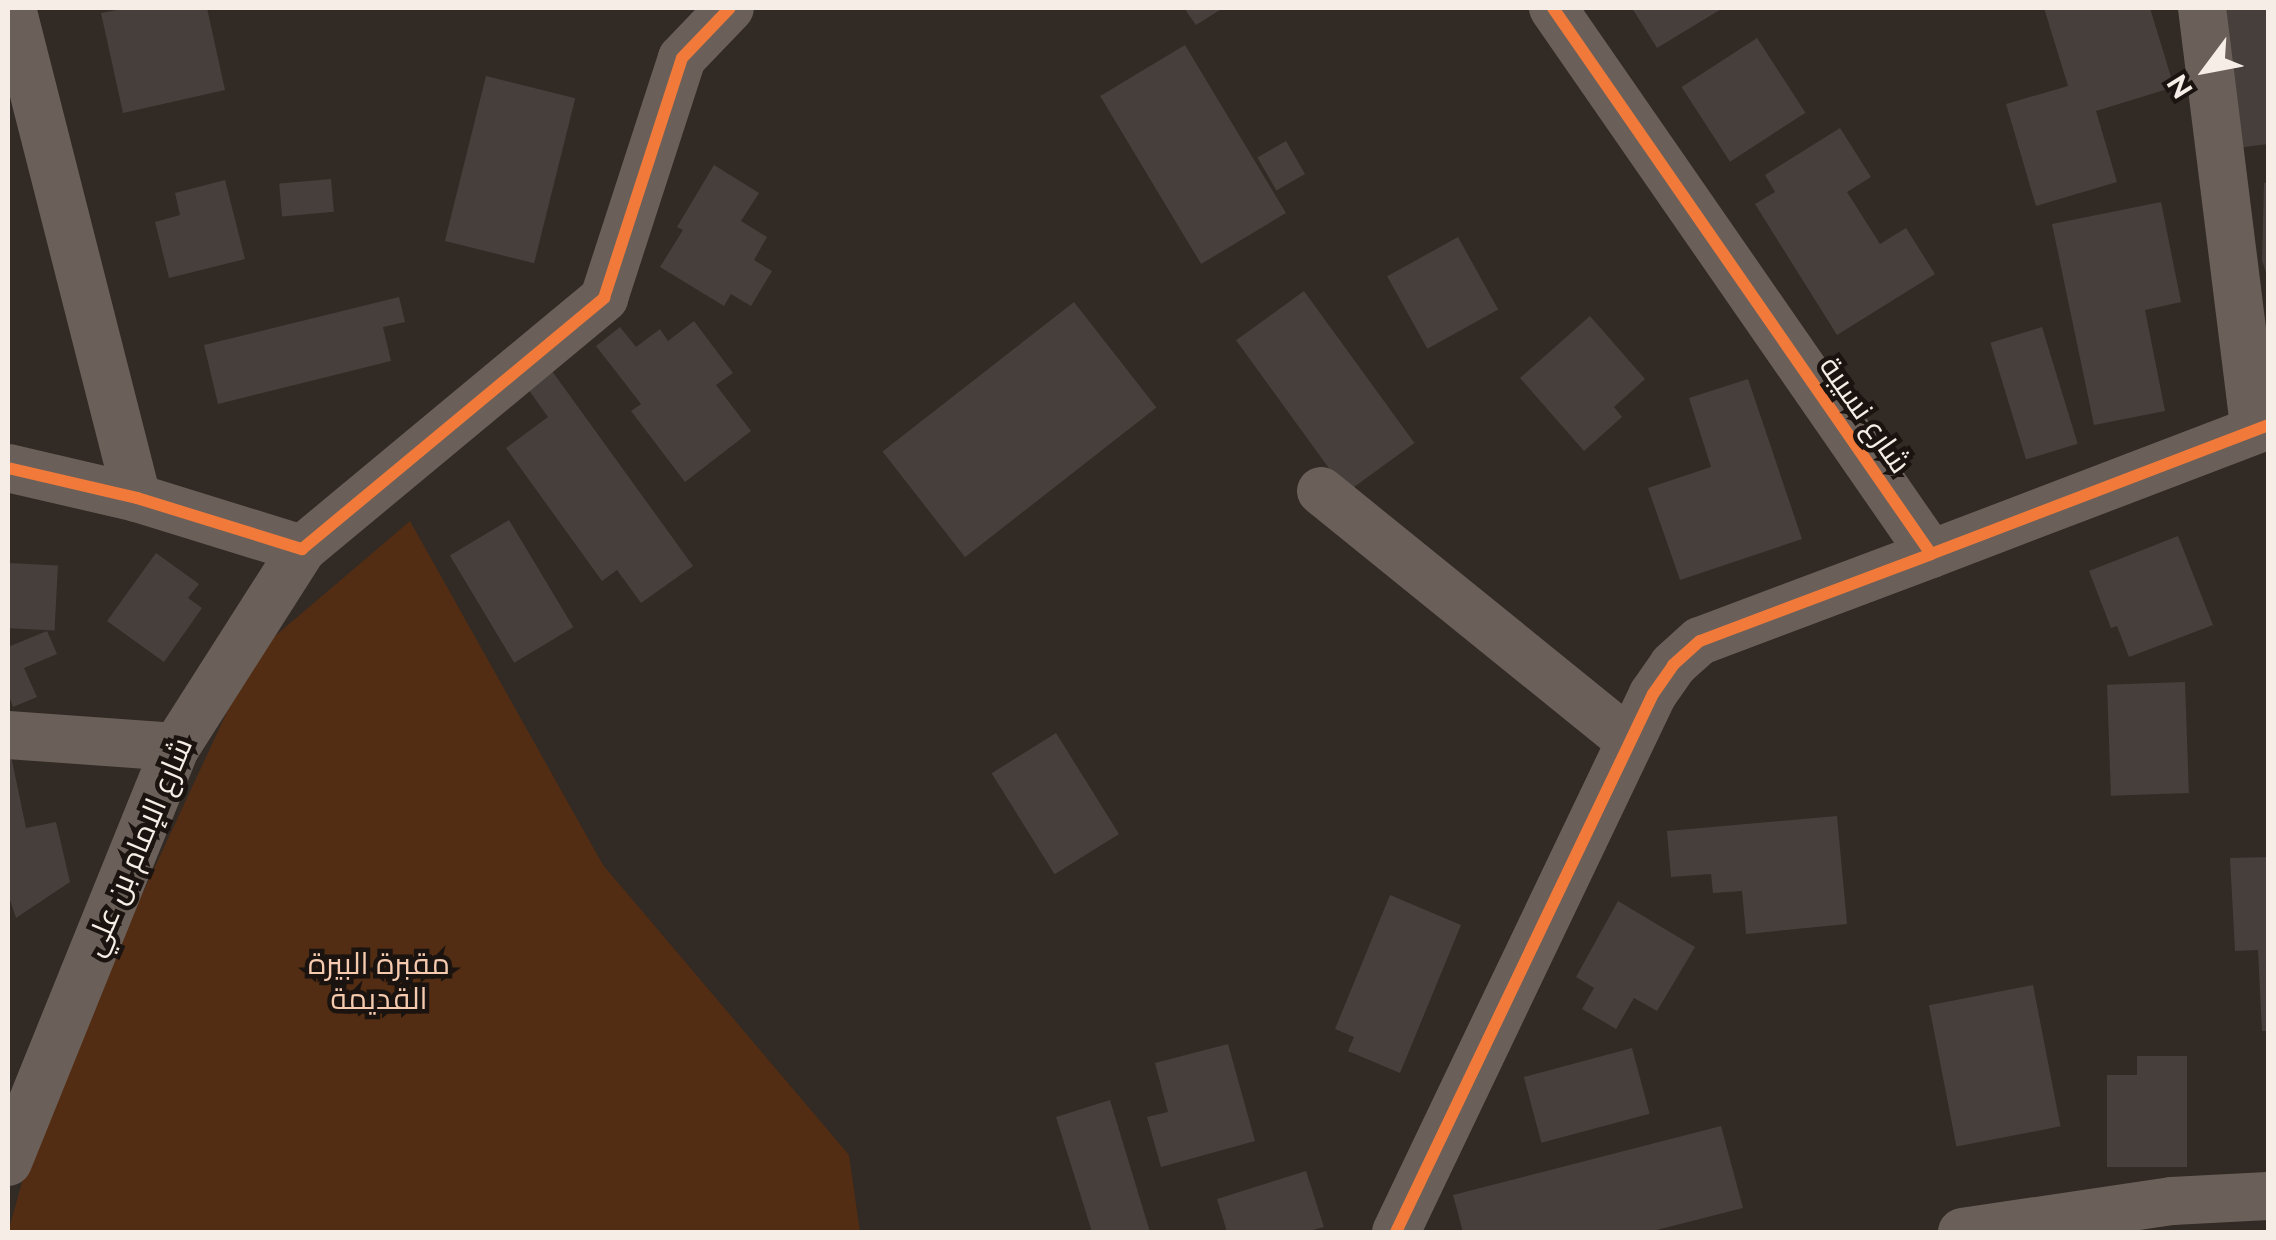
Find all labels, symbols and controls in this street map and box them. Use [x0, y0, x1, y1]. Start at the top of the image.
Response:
north arrow [2156, 20, 2256, 120]
text: N [2160, 68, 2200, 104]
street label: شارع نسيبة [1812, 350, 1918, 480]
street label: شارع الإمام بن علي [76, 732, 200, 962]
park label: مقبرة البيرة القديمة [308, 946, 450, 1016]

